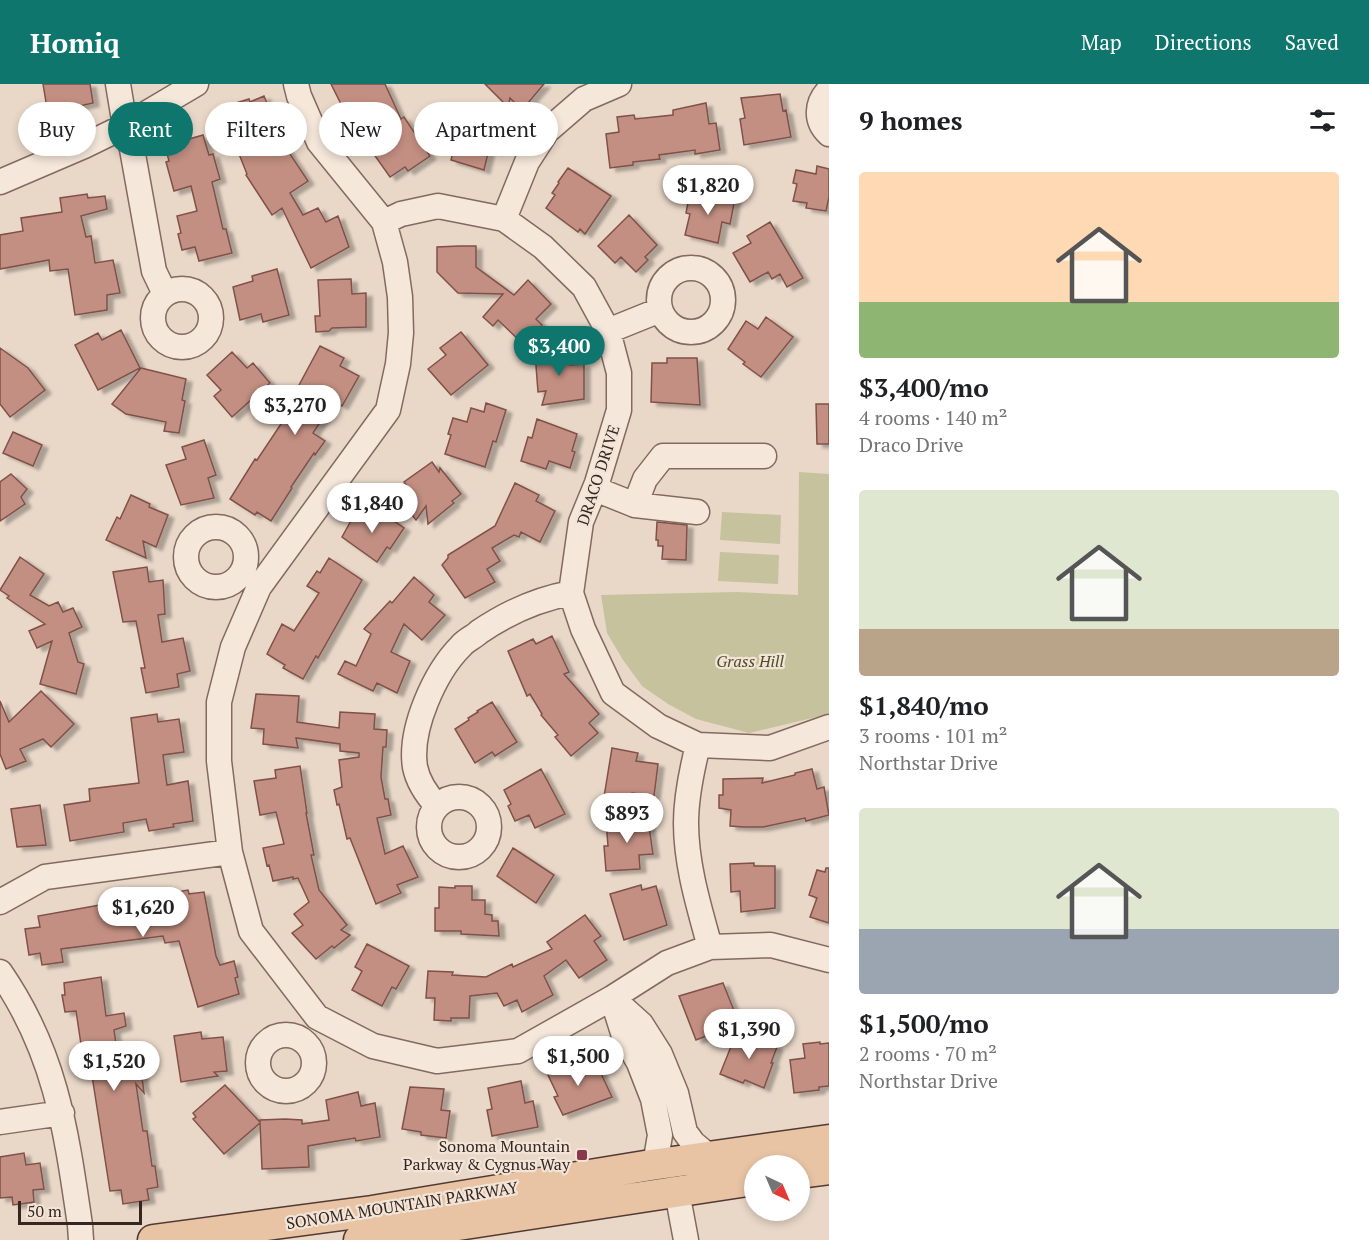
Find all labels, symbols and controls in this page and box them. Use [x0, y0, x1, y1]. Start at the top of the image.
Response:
text: Homiq [30, 24, 120, 61]
text: Map [1081, 28, 1122, 56]
text: Directions [1155, 28, 1252, 56]
text: Saved [1285, 28, 1339, 56]
chip: Buy [18, 102, 96, 156]
chip: Rent [108, 102, 193, 156]
chip: Filters [205, 102, 307, 156]
chip: New [319, 102, 402, 156]
chip: Apartment [414, 102, 558, 156]
text: 9 homes [859, 103, 963, 137]
icon: filters [1306, 104, 1339, 137]
pin: $1,820 [659, 165, 757, 216]
text: $1,820 [677, 171, 739, 198]
icon: home [1045, 211, 1153, 319]
pin: $3,400 [510, 326, 608, 377]
text: $3,400 [528, 332, 590, 359]
text: $3,400/mo [859, 370, 989, 404]
pin: $3,270 [246, 385, 344, 436]
text: $3,270 [264, 391, 326, 418]
text: 4 rooms · 140 m² [859, 404, 1007, 431]
street label: DRACO DRIVE [571, 422, 625, 528]
text: Draco Drive [859, 431, 964, 458]
pin: $1,840 [323, 483, 421, 534]
text: $1,840 [341, 489, 403, 516]
icon: home [1045, 529, 1153, 637]
park label: Grass Hill [716, 650, 784, 672]
text: $1,840/mo [859, 688, 989, 722]
text: 3 rooms · 101 m² [859, 722, 1007, 749]
text: Northstar Drive [859, 749, 998, 776]
pin: $893 [591, 793, 663, 844]
text: $893 [604, 799, 650, 826]
icon: home [1045, 847, 1153, 955]
pin: $1,620 [94, 887, 192, 938]
text: $1,620 [112, 893, 174, 920]
text: $1,500/mo [859, 1006, 989, 1040]
pin: $1,390 [700, 1009, 798, 1060]
text: $1,390 [718, 1015, 780, 1042]
pin: $1,500 [529, 1036, 627, 1087]
text: 2 rooms · 70 m² [859, 1040, 997, 1067]
pin: $1,520 [65, 1041, 163, 1092]
text: $1,500 [547, 1042, 609, 1069]
text: $1,520 [83, 1047, 145, 1074]
text: Northstar Drive [859, 1067, 998, 1094]
place label: Sonoma Mountain Parkway & Cygnus Way [403, 1135, 571, 1175]
marker: Sonoma Mountain Parkway & Cygnus Way [575, 1148, 589, 1162]
north arrow [744, 1155, 810, 1221]
map controls [744, 1155, 810, 1221]
street label: SONOMA MOUNTAIN PARKWAY [285, 1176, 520, 1234]
scale bar [18, 1198, 142, 1226]
text: 50 m [27, 1200, 62, 1222]

